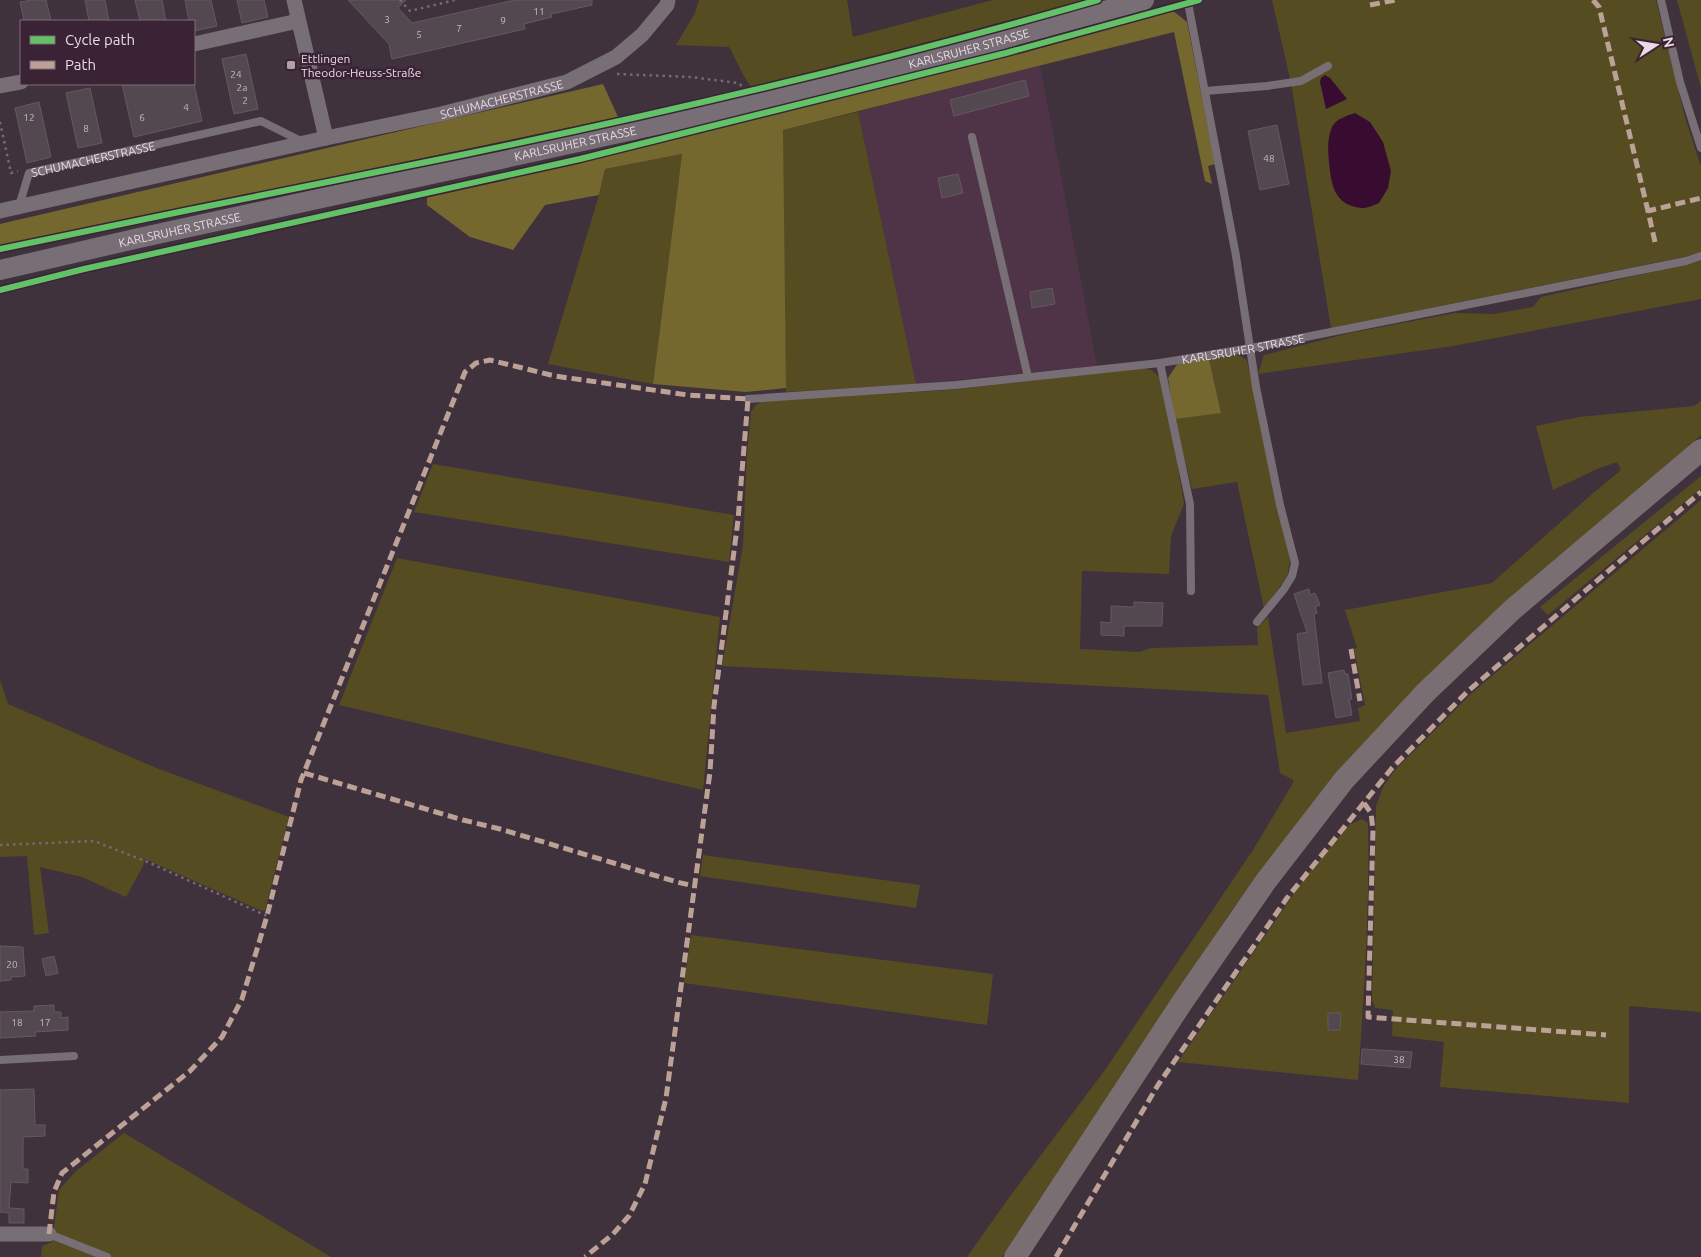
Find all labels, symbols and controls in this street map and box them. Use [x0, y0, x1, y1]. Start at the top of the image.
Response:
house number: 11 [533, 6, 545, 17]
house number: 3 [384, 14, 390, 25]
house number: 9 [500, 15, 506, 26]
legend [20, 20, 195, 85]
north arrow [1631, 20, 1681, 70]
house number: 7 [456, 23, 462, 34]
street label: KARLSRUHER STRASSE [907, 25, 1031, 70]
house number: 5 [416, 29, 422, 40]
text: Cycle path [65, 31, 135, 48]
text: N [1660, 36, 1678, 49]
place label: Ettlingen Theodor-Heuss-Straße [301, 52, 421, 79]
text: Path [65, 56, 96, 73]
marker: Ettlingen Theodor-Heuss-Straße [285, 59, 297, 71]
house number: 24 [230, 69, 242, 80]
street label: SCHUMACHERSTRASSE [439, 77, 565, 120]
house number: 2a [237, 82, 247, 93]
house number: 2 [242, 95, 248, 106]
house number: 4 [183, 102, 189, 113]
house number: 12 [23, 112, 35, 123]
house number: 6 [139, 112, 145, 123]
house number: 8 [83, 123, 89, 134]
street label: KARLSRUHER STRASSE [513, 123, 638, 162]
street label: SCHUMACHERSTRASSE [30, 138, 156, 179]
house number: 48 [1263, 153, 1275, 164]
street label: KARLSRUHER STRASSE [117, 209, 242, 249]
street label: KARLSRUHER STRASSE [1181, 331, 1306, 366]
house number: 20 [6, 959, 18, 970]
house number: 18 [11, 1017, 23, 1028]
house number: 17 [39, 1017, 51, 1028]
house number: 38 [1393, 1054, 1405, 1065]

